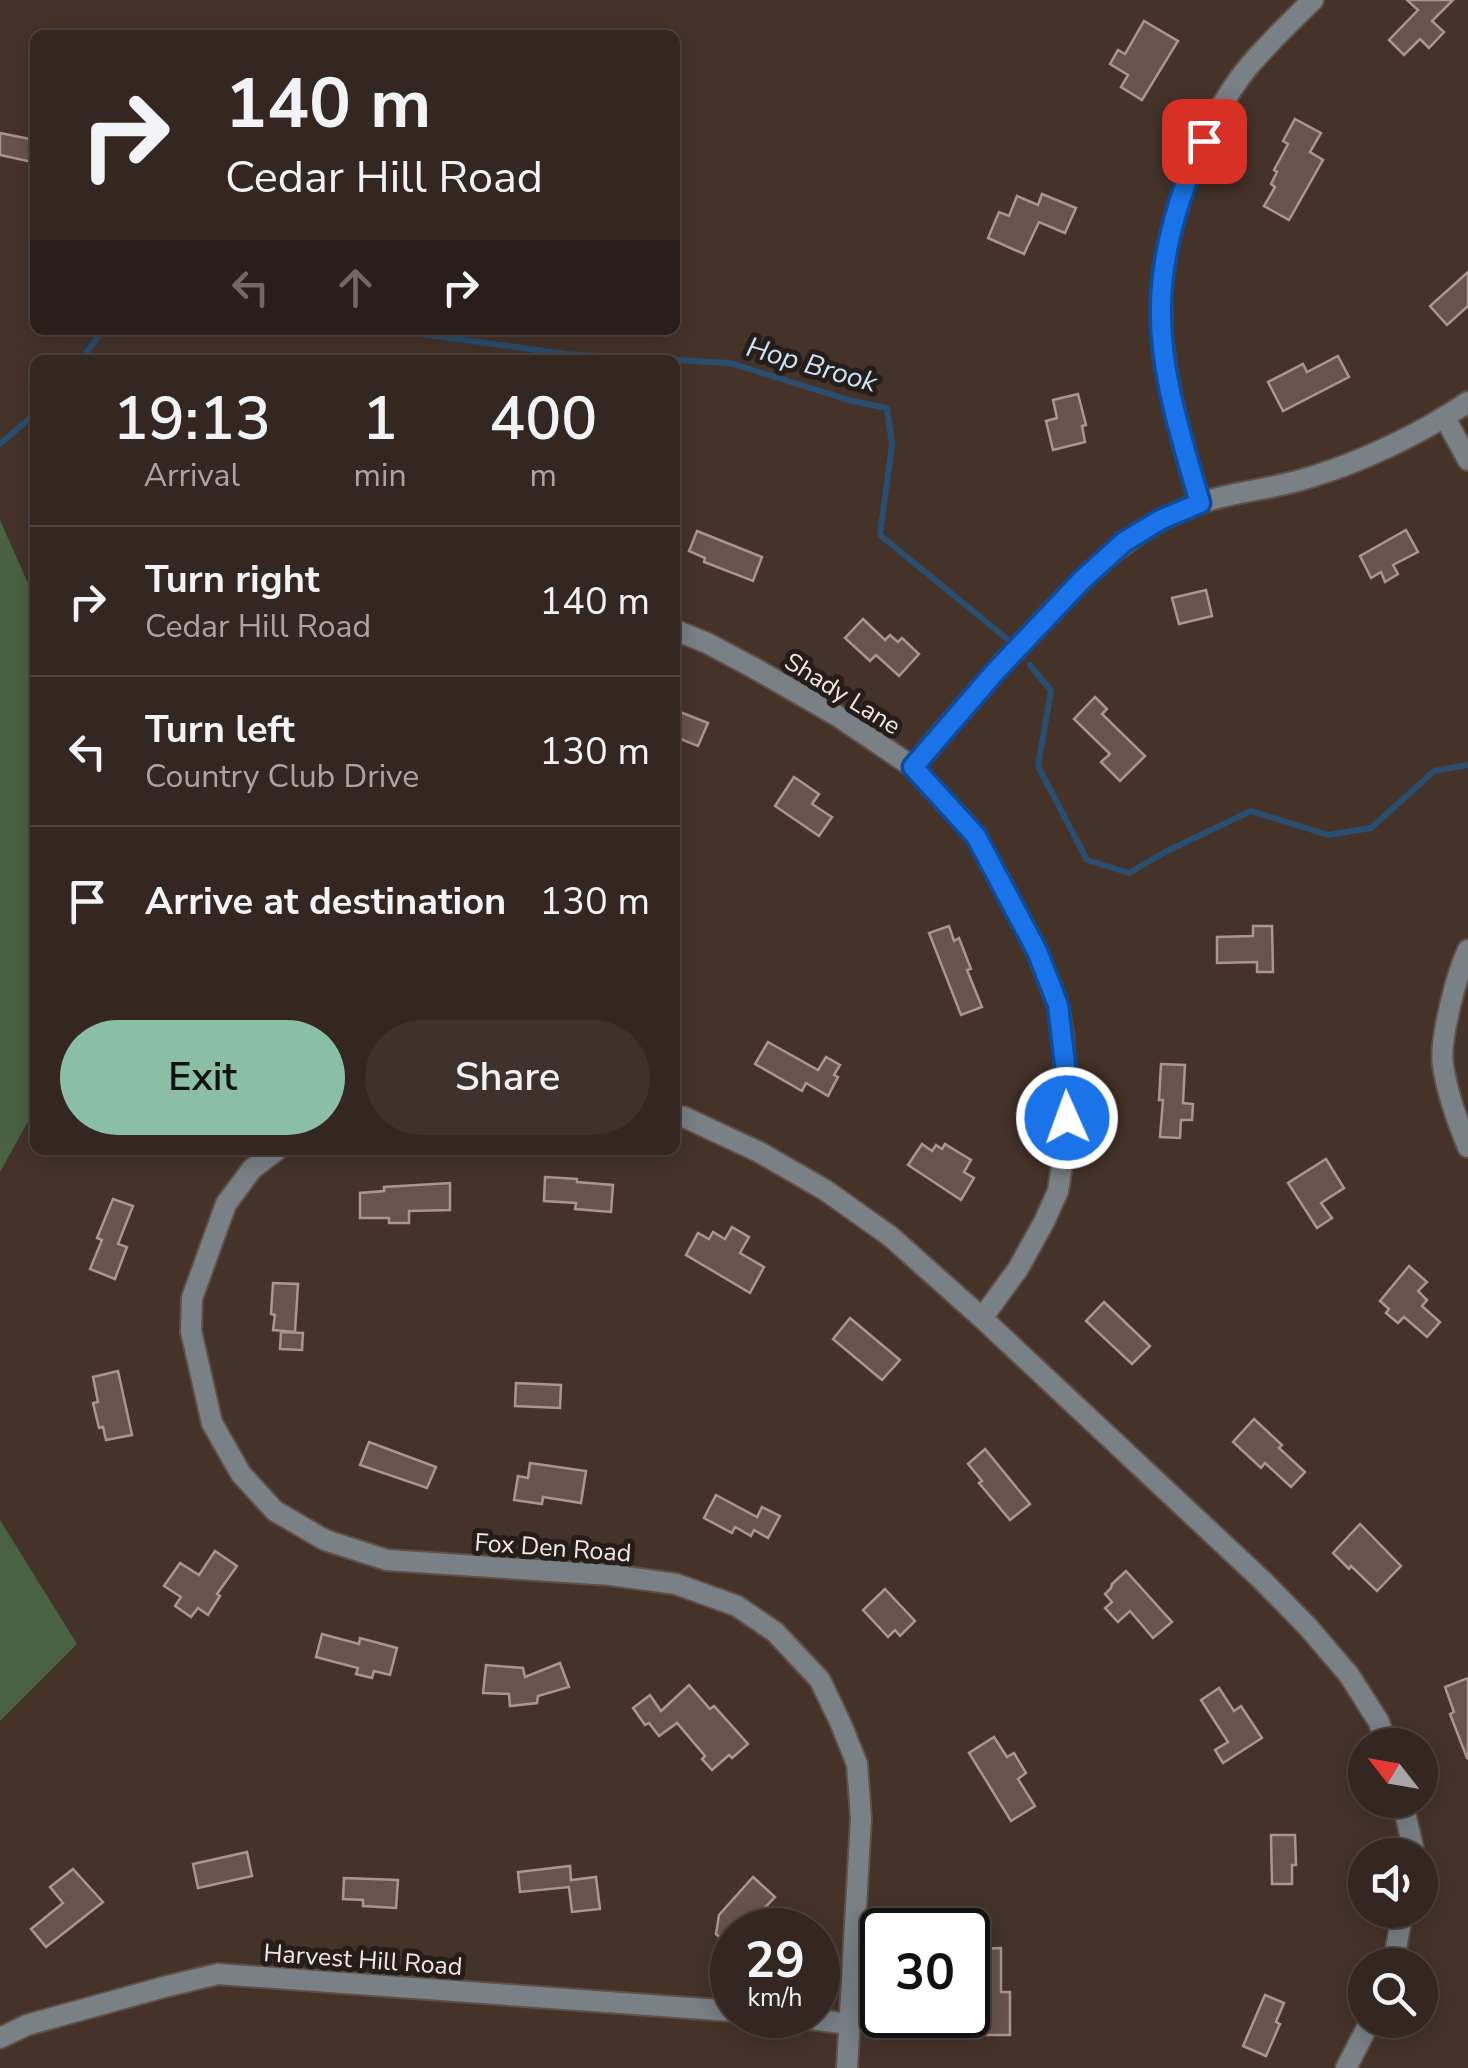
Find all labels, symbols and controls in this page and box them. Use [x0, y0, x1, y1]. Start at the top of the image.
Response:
text: 140 m [225, 56, 431, 152]
icon: right [60, 70, 190, 200]
pin [1162, 99, 1247, 184]
icon: arrive [1177, 114, 1232, 169]
text: Cedar Hill Road [225, 147, 543, 208]
icon: left [223, 260, 278, 315]
icon: ahead [328, 260, 383, 315]
icon: right [433, 260, 488, 315]
water label: Hop Brook [742, 328, 882, 402]
text: 19:13 [113, 378, 271, 460]
text: 1 [362, 378, 398, 460]
text: 400 [489, 378, 597, 460]
text: Arrival [144, 454, 240, 497]
text: min [354, 454, 407, 497]
text: m [530, 454, 557, 497]
text: Turn right [145, 554, 320, 605]
icon: right [60, 574, 115, 629]
text: 140 m [539, 576, 650, 627]
text: Cedar Hill Road [145, 605, 371, 648]
street label: Shady Lane [778, 645, 907, 743]
text: Turn left [145, 704, 295, 755]
icon: left [60, 724, 115, 779]
text: 130 m [539, 726, 650, 777]
text: Country Club Drive [145, 755, 419, 798]
icon: arrive [60, 874, 115, 929]
text: Arrive at destination [145, 876, 506, 927]
text: 130 m [539, 876, 650, 927]
button: Exit [60, 1020, 345, 1135]
button: Share [365, 1020, 650, 1135]
position arrow [1015, 1066, 1119, 1170]
street label: Fox Den Road [473, 1526, 632, 1570]
north arrow [1348, 1728, 1438, 1818]
map controls [1348, 1728, 1438, 2038]
button: sound [1348, 1838, 1438, 1928]
speed limit sign: 30 [860, 1908, 990, 2038]
text: 29 [745, 1926, 805, 1995]
street label: Harvest Hill Road [262, 1936, 464, 1984]
button: search [1348, 1948, 1438, 2038]
text: km/h [747, 1981, 803, 2015]

